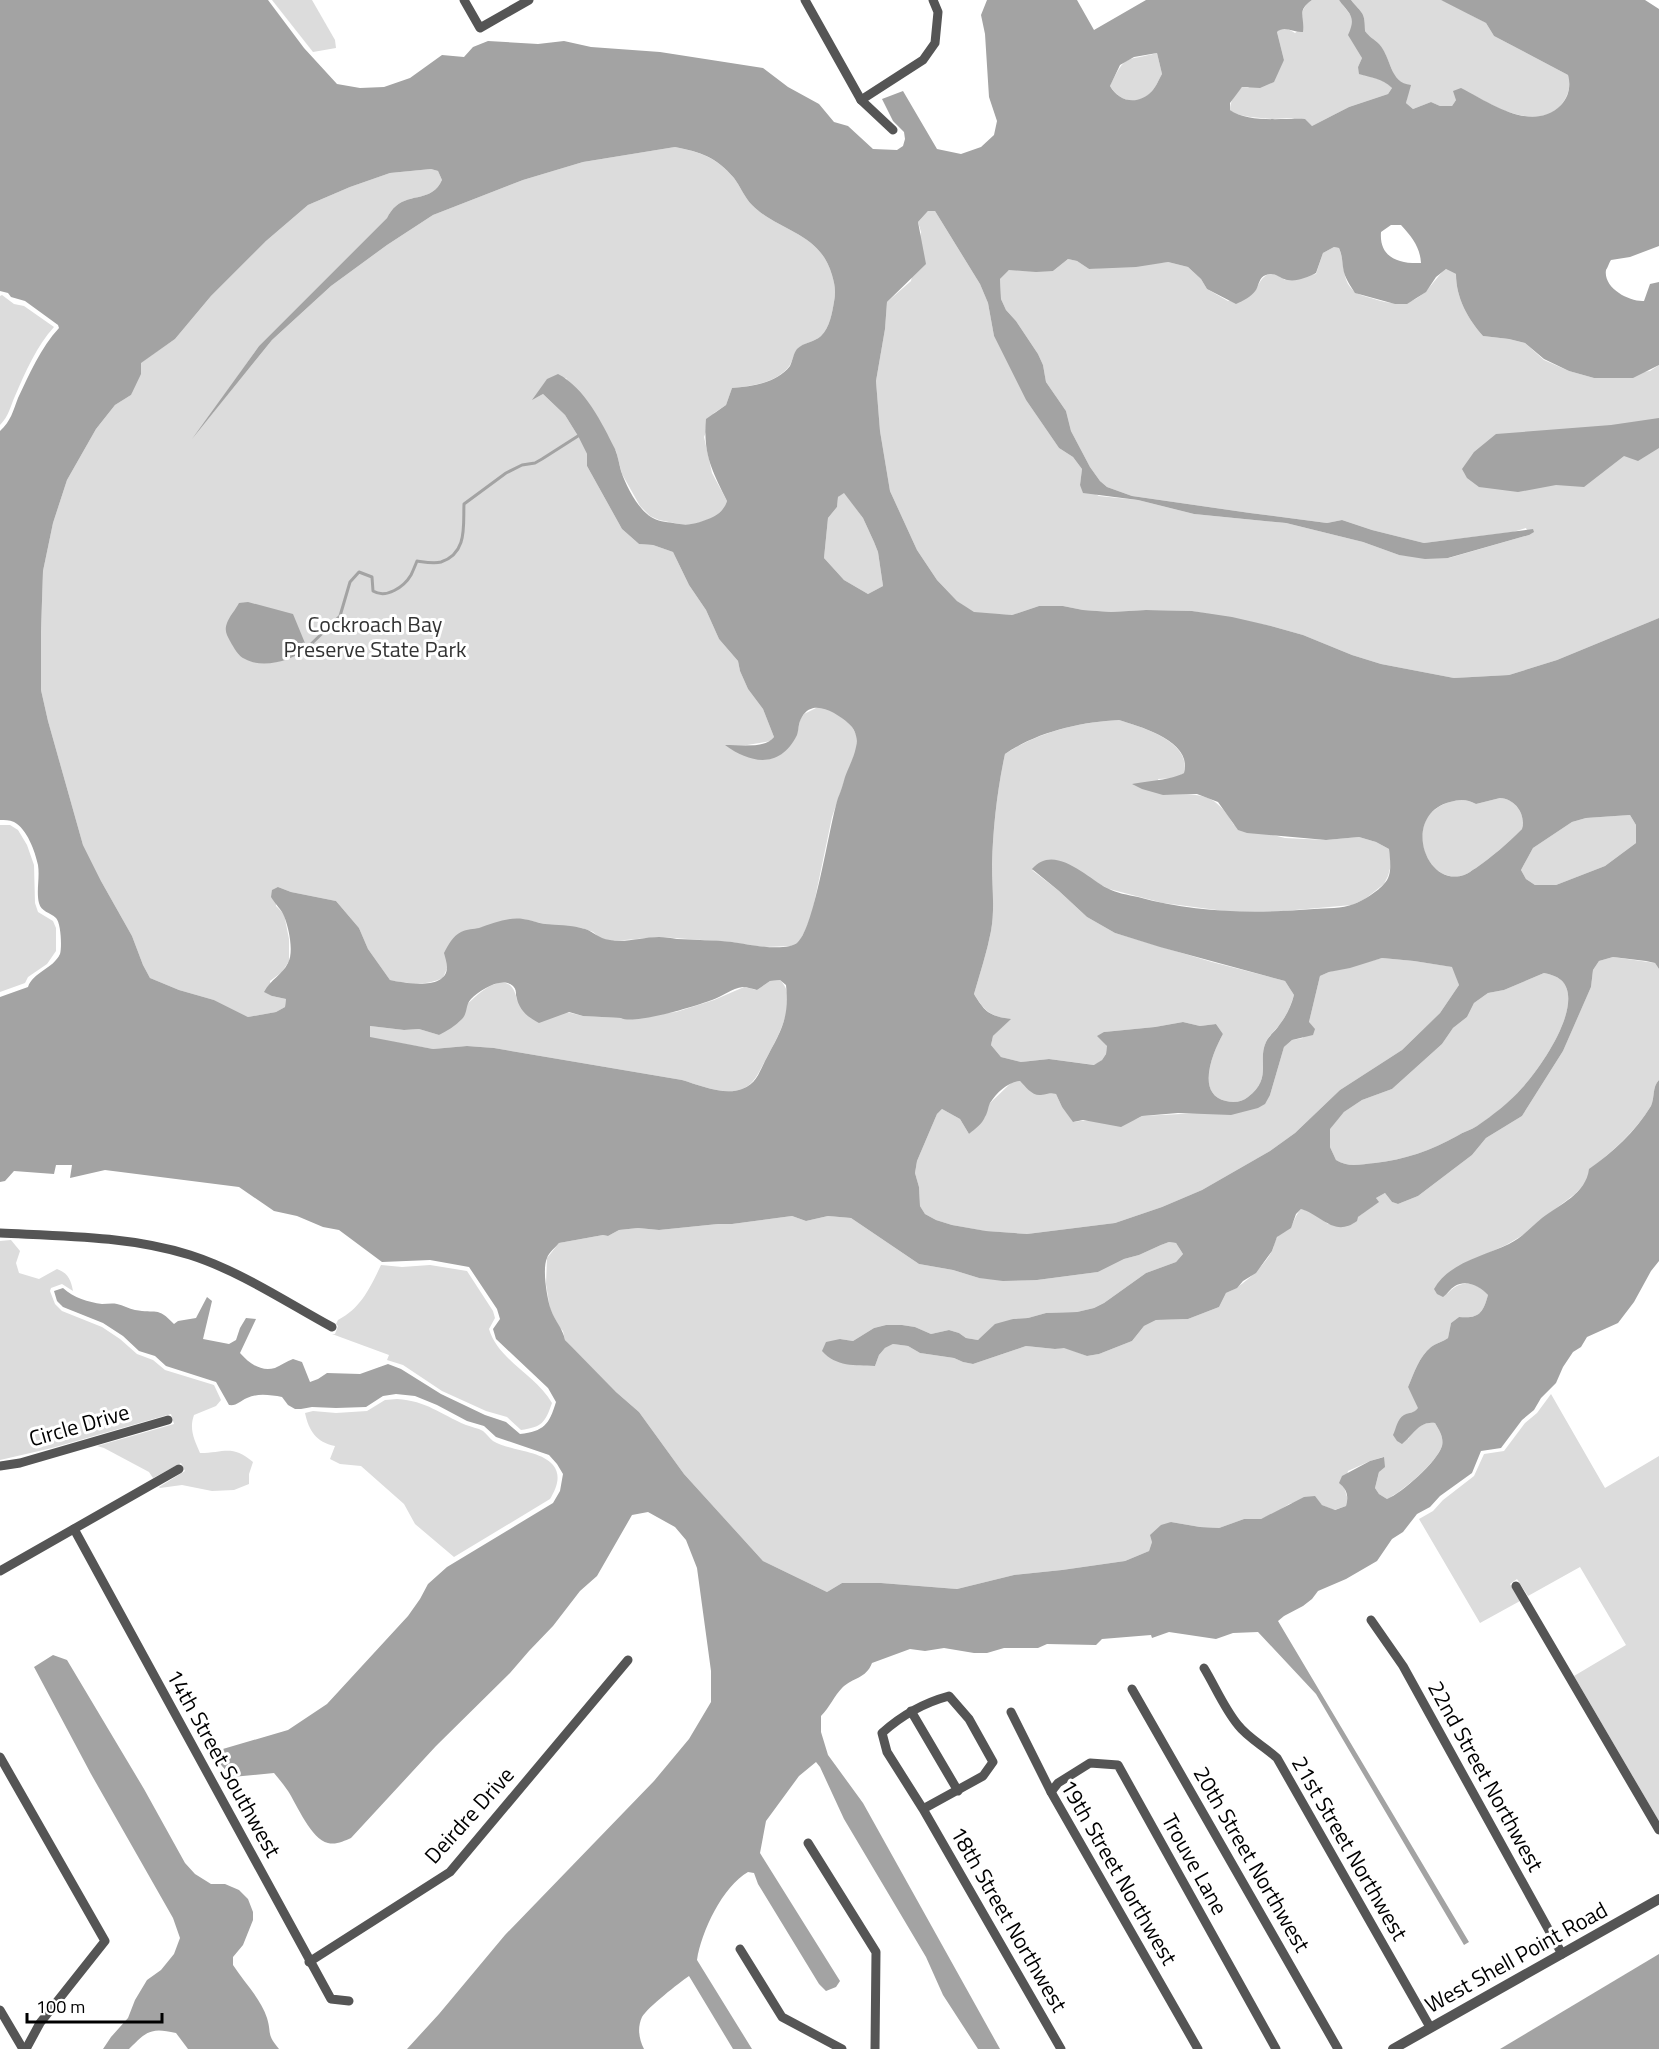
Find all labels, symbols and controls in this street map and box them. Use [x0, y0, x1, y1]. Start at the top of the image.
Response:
park label: Cockroach Bay Preserve State Park [283, 607, 467, 666]
street label: Circle Drive [25, 1394, 133, 1456]
street label: 14th Street Southwest [158, 1663, 290, 1864]
street label: 22nd Street Northwest [1419, 1674, 1553, 1878]
street label: 21st Street Northwest [1283, 1749, 1417, 1947]
street label: Deirdre Drive [416, 1759, 522, 1871]
street label: 20th Street Northwest [1185, 1760, 1319, 1959]
street label: 19th Street Northwest [1052, 1773, 1186, 1972]
street label: Trouve Lane [1153, 1807, 1237, 1921]
street label: 18th Street Northwest [942, 1820, 1076, 2019]
street label: West Shell Point Road [1418, 1893, 1614, 2021]
scale bar [27, 1986, 162, 2024]
text: 100 m [36, 1993, 85, 2020]

